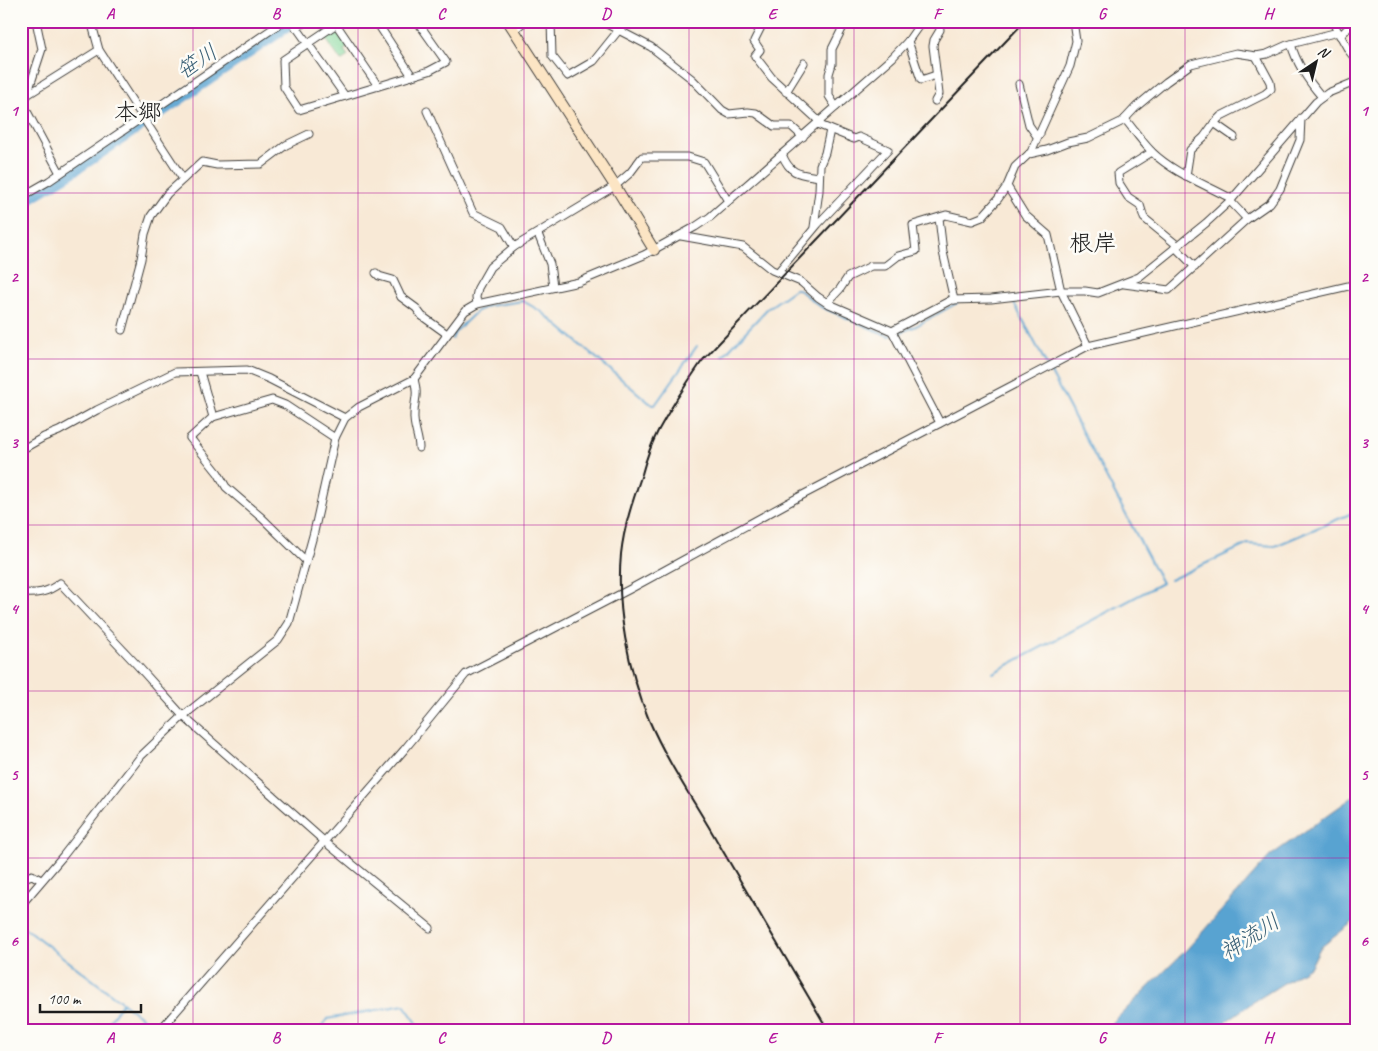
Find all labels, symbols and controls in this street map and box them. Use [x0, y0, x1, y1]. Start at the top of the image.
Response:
text: A [106, 4, 116, 24]
text: B [272, 4, 282, 24]
text: C [437, 4, 447, 24]
text: D [601, 4, 612, 24]
text: E [768, 4, 779, 24]
text: F [933, 4, 944, 24]
text: G [1098, 4, 1108, 24]
text: H [1263, 4, 1275, 24]
water label: 笹川 [171, 38, 223, 86]
north arrow [1290, 38, 1340, 88]
text: N [1315, 42, 1334, 63]
district label: 本郷 [114, 97, 162, 127]
text: 1 [10, 101, 19, 121]
text: 1 [1360, 101, 1369, 121]
district label: 根岸 [1069, 228, 1117, 258]
text: 2 [10, 267, 19, 287]
text: 2 [1360, 267, 1369, 287]
text: 3 [10, 433, 19, 453]
text: 3 [1360, 433, 1369, 453]
text: 4 [10, 599, 19, 619]
text: 4 [1360, 599, 1369, 619]
text: 5 [11, 765, 20, 785]
text: 5 [1361, 765, 1370, 785]
water label: 神流川 [1215, 907, 1285, 967]
text: 6 [10, 931, 19, 951]
text: 6 [1360, 931, 1369, 951]
scale bar [40, 981, 141, 1013]
text: 100 m [48, 990, 82, 1009]
text: A [106, 1028, 116, 1048]
text: B [272, 1028, 282, 1048]
text: C [437, 1028, 447, 1048]
text: D [601, 1028, 612, 1048]
text: E [768, 1028, 779, 1048]
text: F [933, 1028, 944, 1048]
text: G [1098, 1028, 1108, 1048]
text: H [1263, 1028, 1275, 1048]

